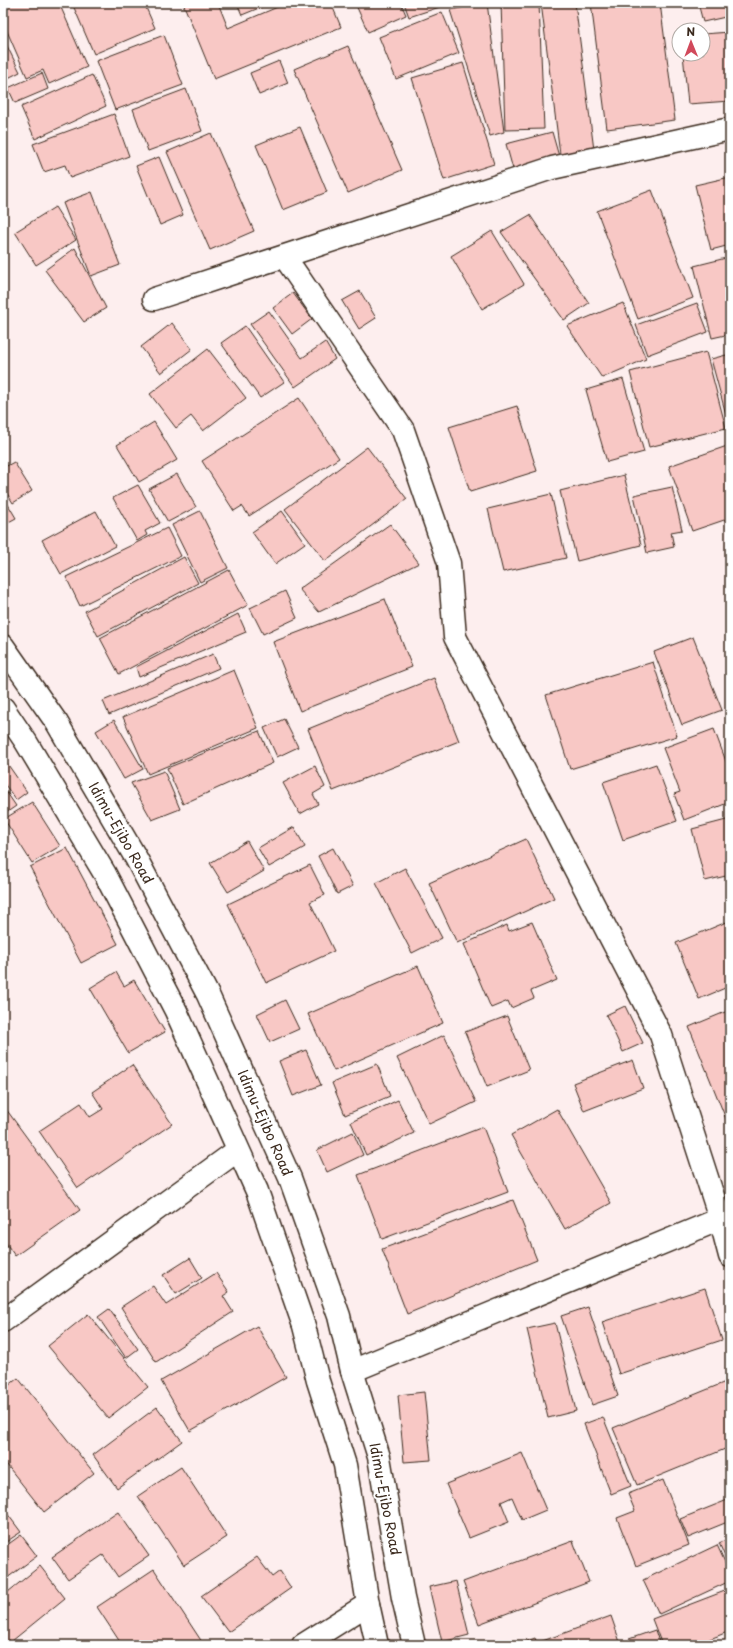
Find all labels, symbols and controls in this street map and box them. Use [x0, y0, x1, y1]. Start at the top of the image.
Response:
north arrow [671, 22, 711, 62]
text: N [686, 23, 696, 40]
street label: Idimu-Ejibo Road [84, 778, 159, 887]
street label: Idimu-Ejibo Road [233, 1066, 298, 1179]
street label: Idimu-Ejibo Road [364, 1441, 407, 1557]

